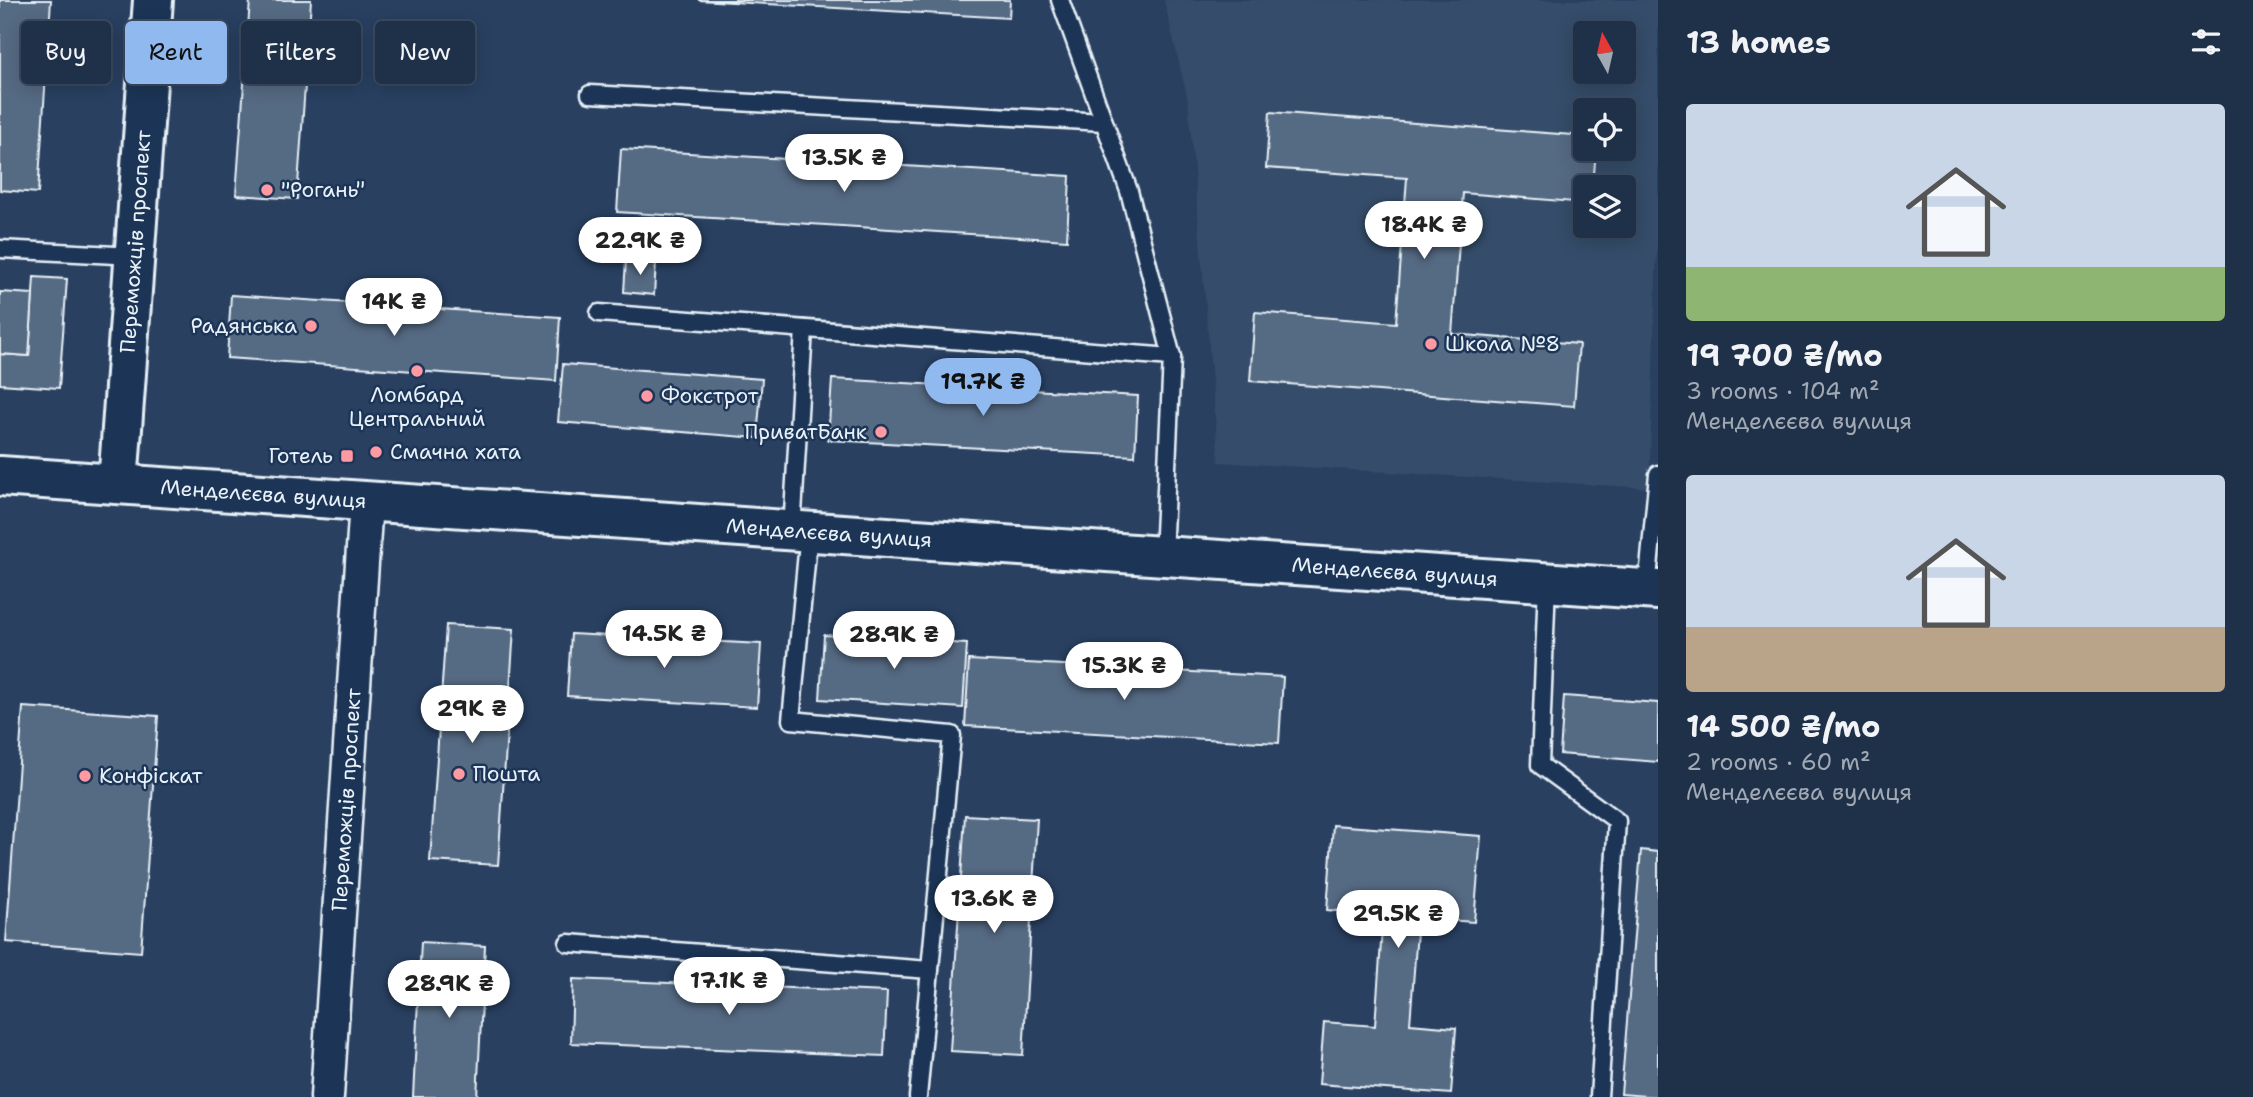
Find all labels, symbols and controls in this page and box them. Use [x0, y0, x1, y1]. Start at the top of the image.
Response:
chip: Buy [21, 21, 111, 84]
chip: Rent [125, 21, 227, 84]
chip: Filters [241, 21, 361, 84]
chip: New [375, 21, 475, 84]
north arrow [1573, 21, 1636, 84]
map controls [1573, 21, 1636, 238]
text: 13 homes [1686, 22, 1831, 63]
icon: filters [2187, 23, 2225, 61]
button: locate [1573, 98, 1636, 161]
street label: Переможців проспект [114, 129, 158, 354]
pin: 13.5K ₴ [779, 134, 909, 194]
text: 13.5K ₴ [801, 142, 887, 172]
icon: home [1893, 149, 2019, 275]
button: layers [1573, 175, 1636, 238]
place label: "Рогань" [281, 176, 365, 204]
marker: "Рогань" [259, 182, 275, 198]
pin: 18.4K ₴ [1359, 202, 1489, 261]
text: 18.4K ₴ [1381, 209, 1467, 239]
pin: 22.9K ₴ [575, 218, 705, 277]
text: 22.9K ₴ [595, 225, 685, 255]
pin: 14K ₴ [345, 278, 443, 338]
text: 14K ₴ [361, 286, 427, 316]
place label: Радянська [190, 312, 297, 340]
marker: Радянська [303, 318, 319, 334]
place label: Школа №8 [1445, 330, 1560, 358]
text: 19 700 ₴/mo [1686, 335, 1883, 376]
marker: Школа №8 [1423, 336, 1439, 352]
pin: 19.7K ₴ [918, 358, 1048, 418]
marker: Ломбард Центральний [409, 363, 425, 379]
text: 19.7K ₴ [940, 366, 1026, 396]
text: 3 rooms · 104 m² [1686, 376, 1879, 406]
place label: Ломбард Центральний [349, 381, 486, 433]
place label: Фокстрот [661, 382, 759, 410]
marker: Фокстрот [639, 388, 655, 404]
text: Менделєєва вулиця [1686, 406, 1912, 436]
place label: ПриватБанк [744, 418, 867, 446]
marker: ПриватБанк [873, 424, 889, 440]
place label: Смачна хата [390, 438, 521, 466]
place label: Готель [268, 442, 333, 470]
marker: Смачна хата [368, 444, 384, 460]
marker: Готель [339, 448, 355, 464]
street label: Менделєєва вулиця [159, 473, 367, 515]
street label: Менделєєва вулиця [725, 512, 933, 554]
icon: home [1893, 520, 2019, 646]
street label: Менделєєва вулиця [1291, 551, 1499, 593]
pin: 14.5K ₴ [599, 610, 729, 670]
pin: 28.9K ₴ [829, 612, 959, 671]
text: 14.5K ₴ [621, 618, 707, 648]
text: 28.9K ₴ [849, 619, 939, 649]
pin: 15.3K ₴ [1059, 642, 1189, 702]
text: 15.3K ₴ [1081, 650, 1167, 680]
pin: 29K ₴ [423, 686, 521, 745]
street label: Переможців проспект [325, 687, 368, 912]
text: 29K ₴ [437, 693, 507, 723]
text: 14 500 ₴/mo [1686, 706, 1880, 747]
text: 2 rooms · 60 m² [1686, 747, 1871, 777]
place label: Пошта [473, 760, 540, 788]
place label: Конфіскат [99, 762, 203, 790]
marker: Пошта [451, 766, 467, 782]
marker: Конфіскат [77, 768, 93, 784]
text: Менделєєва вулиця [1686, 777, 1912, 807]
pin: 13.6K ₴ [929, 876, 1059, 935]
text: 13.6K ₴ [950, 883, 1038, 913]
pin: 29.5K ₴ [1333, 890, 1463, 950]
text: 29.5K ₴ [1352, 898, 1444, 928]
pin: 17.1K ₴ [664, 958, 794, 1017]
pin: 28.9K ₴ [384, 960, 514, 1020]
text: 17.1K ₴ [690, 965, 768, 995]
text: 28.9K ₴ [404, 968, 494, 998]

